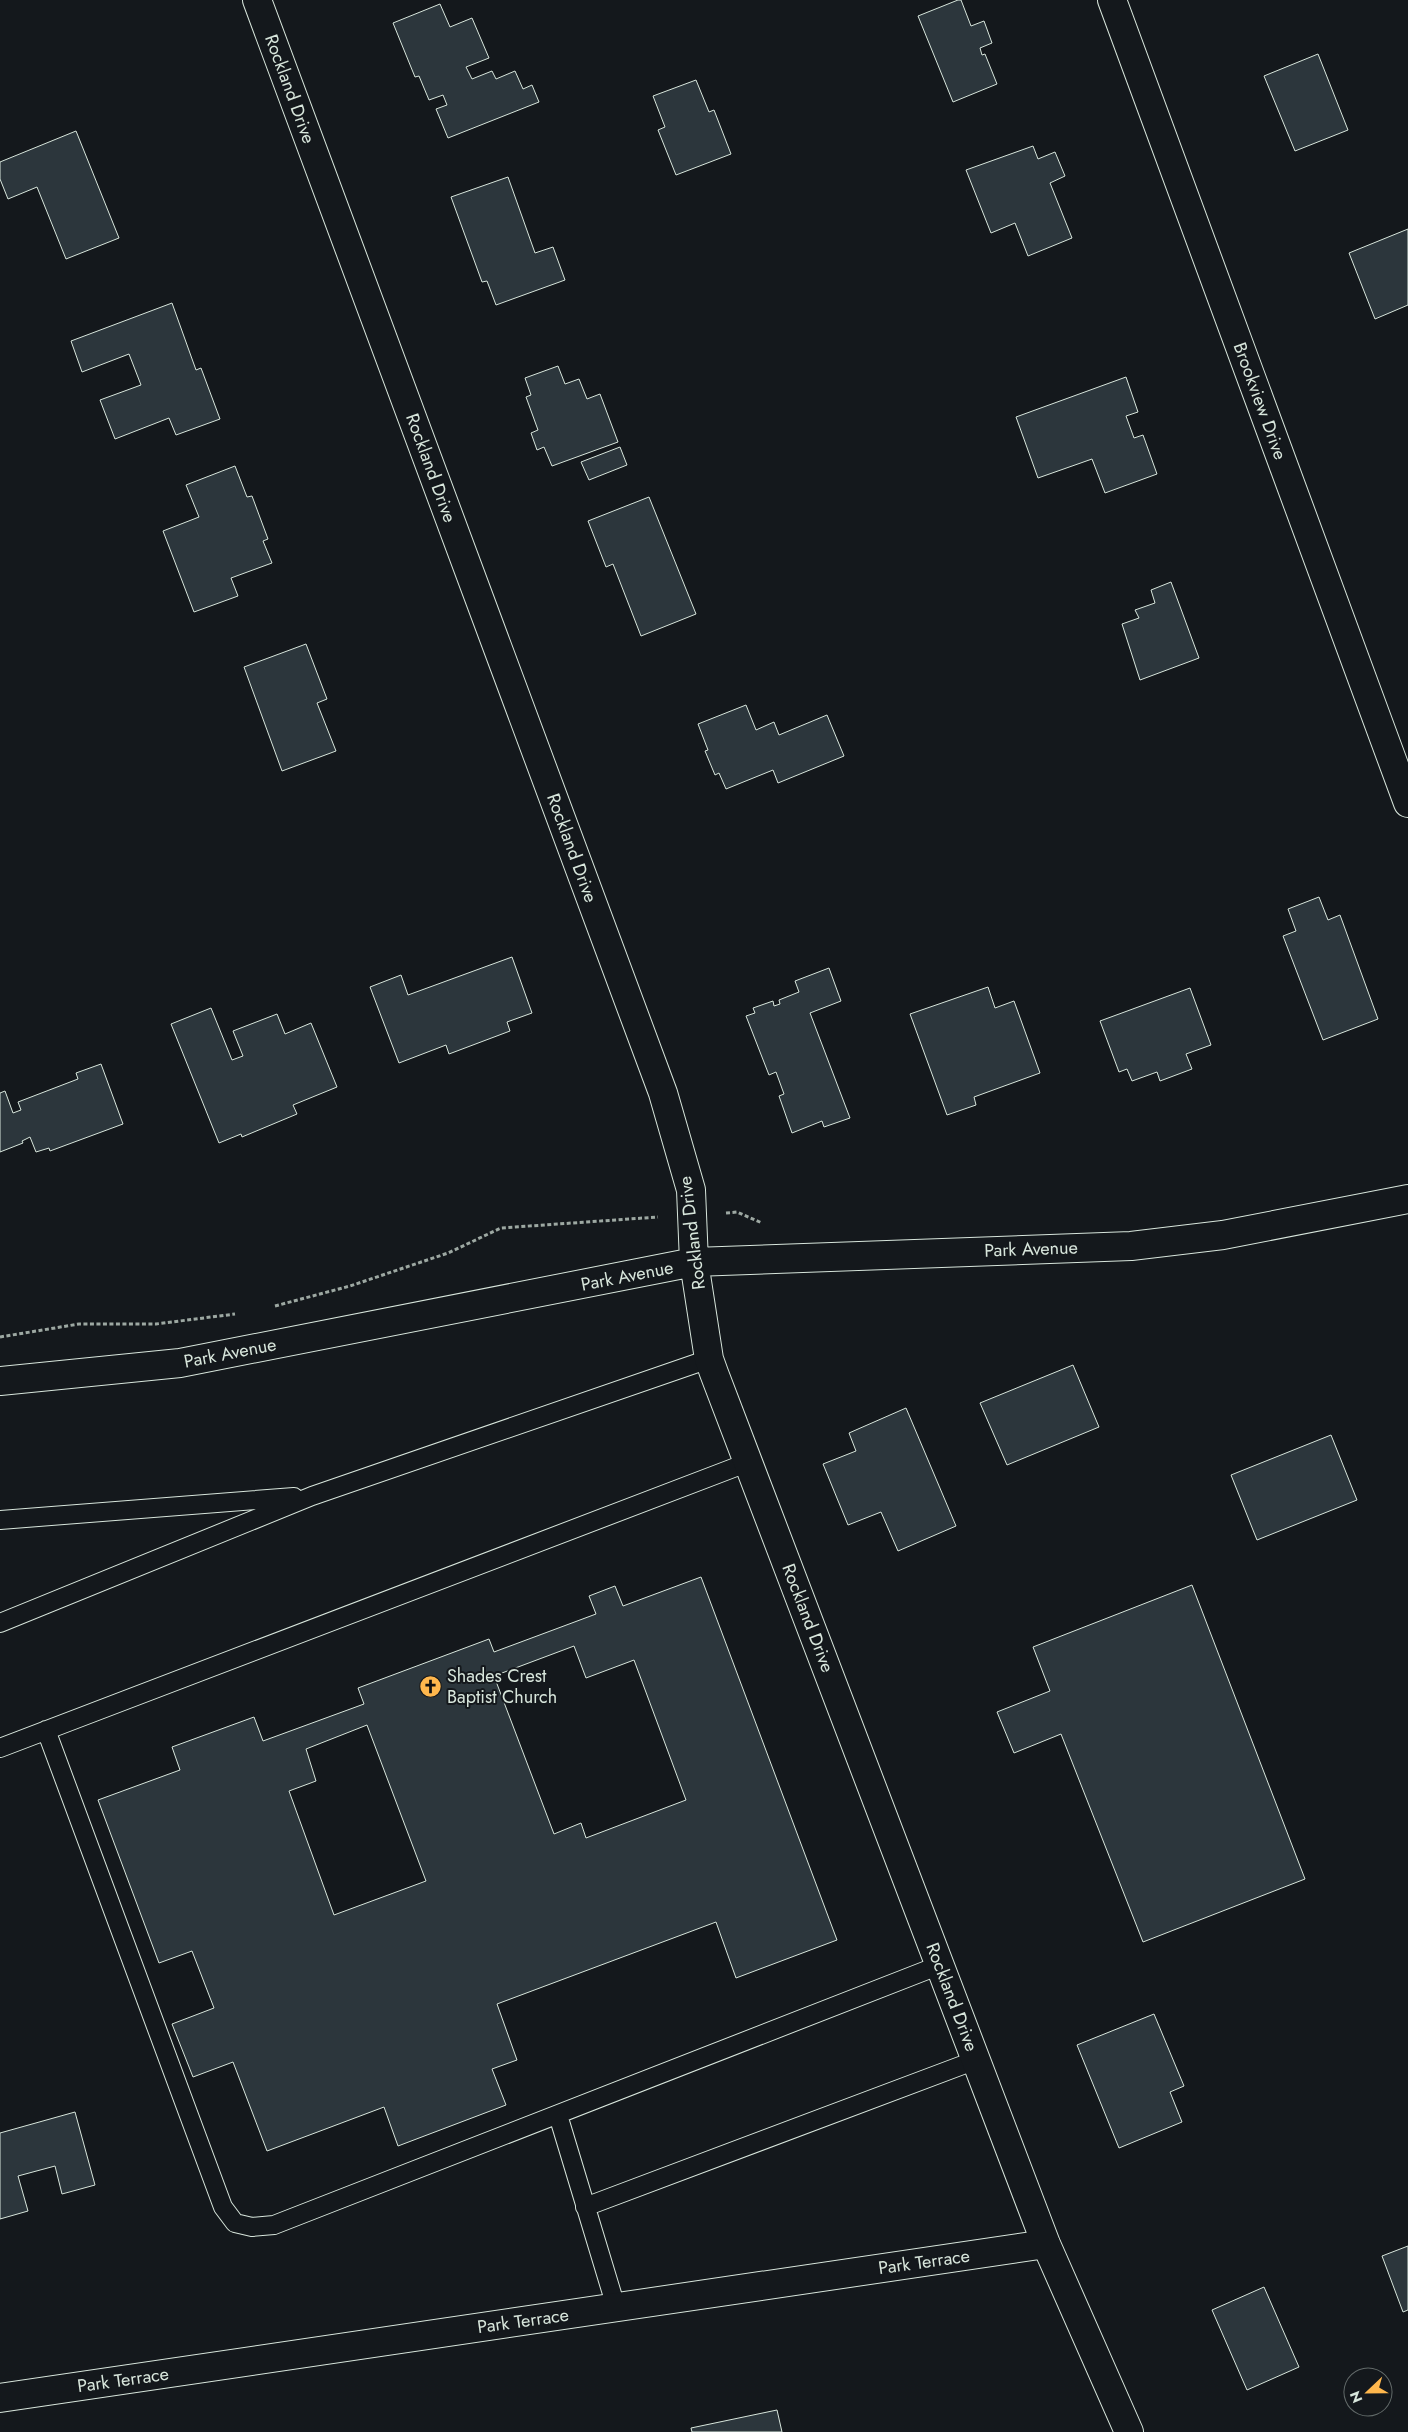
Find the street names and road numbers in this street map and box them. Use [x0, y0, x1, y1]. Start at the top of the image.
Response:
street label: Rockland Drive [258, 31, 322, 147]
street label: Brookview Drive [1227, 339, 1293, 463]
street label: Rockland Drive [399, 410, 463, 526]
street label: Rockland Drive [540, 790, 604, 906]
street label: Rockland Drive [672, 1175, 712, 1291]
street label: Park Avenue [984, 1234, 1078, 1264]
street label: Park Avenue [579, 1254, 675, 1298]
street label: Park Avenue [182, 1331, 278, 1375]
street label: Rockland Drive [775, 1560, 841, 1676]
street label: Rockland Drive [919, 1939, 985, 2055]
street label: Park Terrace [877, 2243, 971, 2281]
street label: Park Terrace [476, 2302, 570, 2340]
street label: Park Terrace [76, 2361, 170, 2399]

